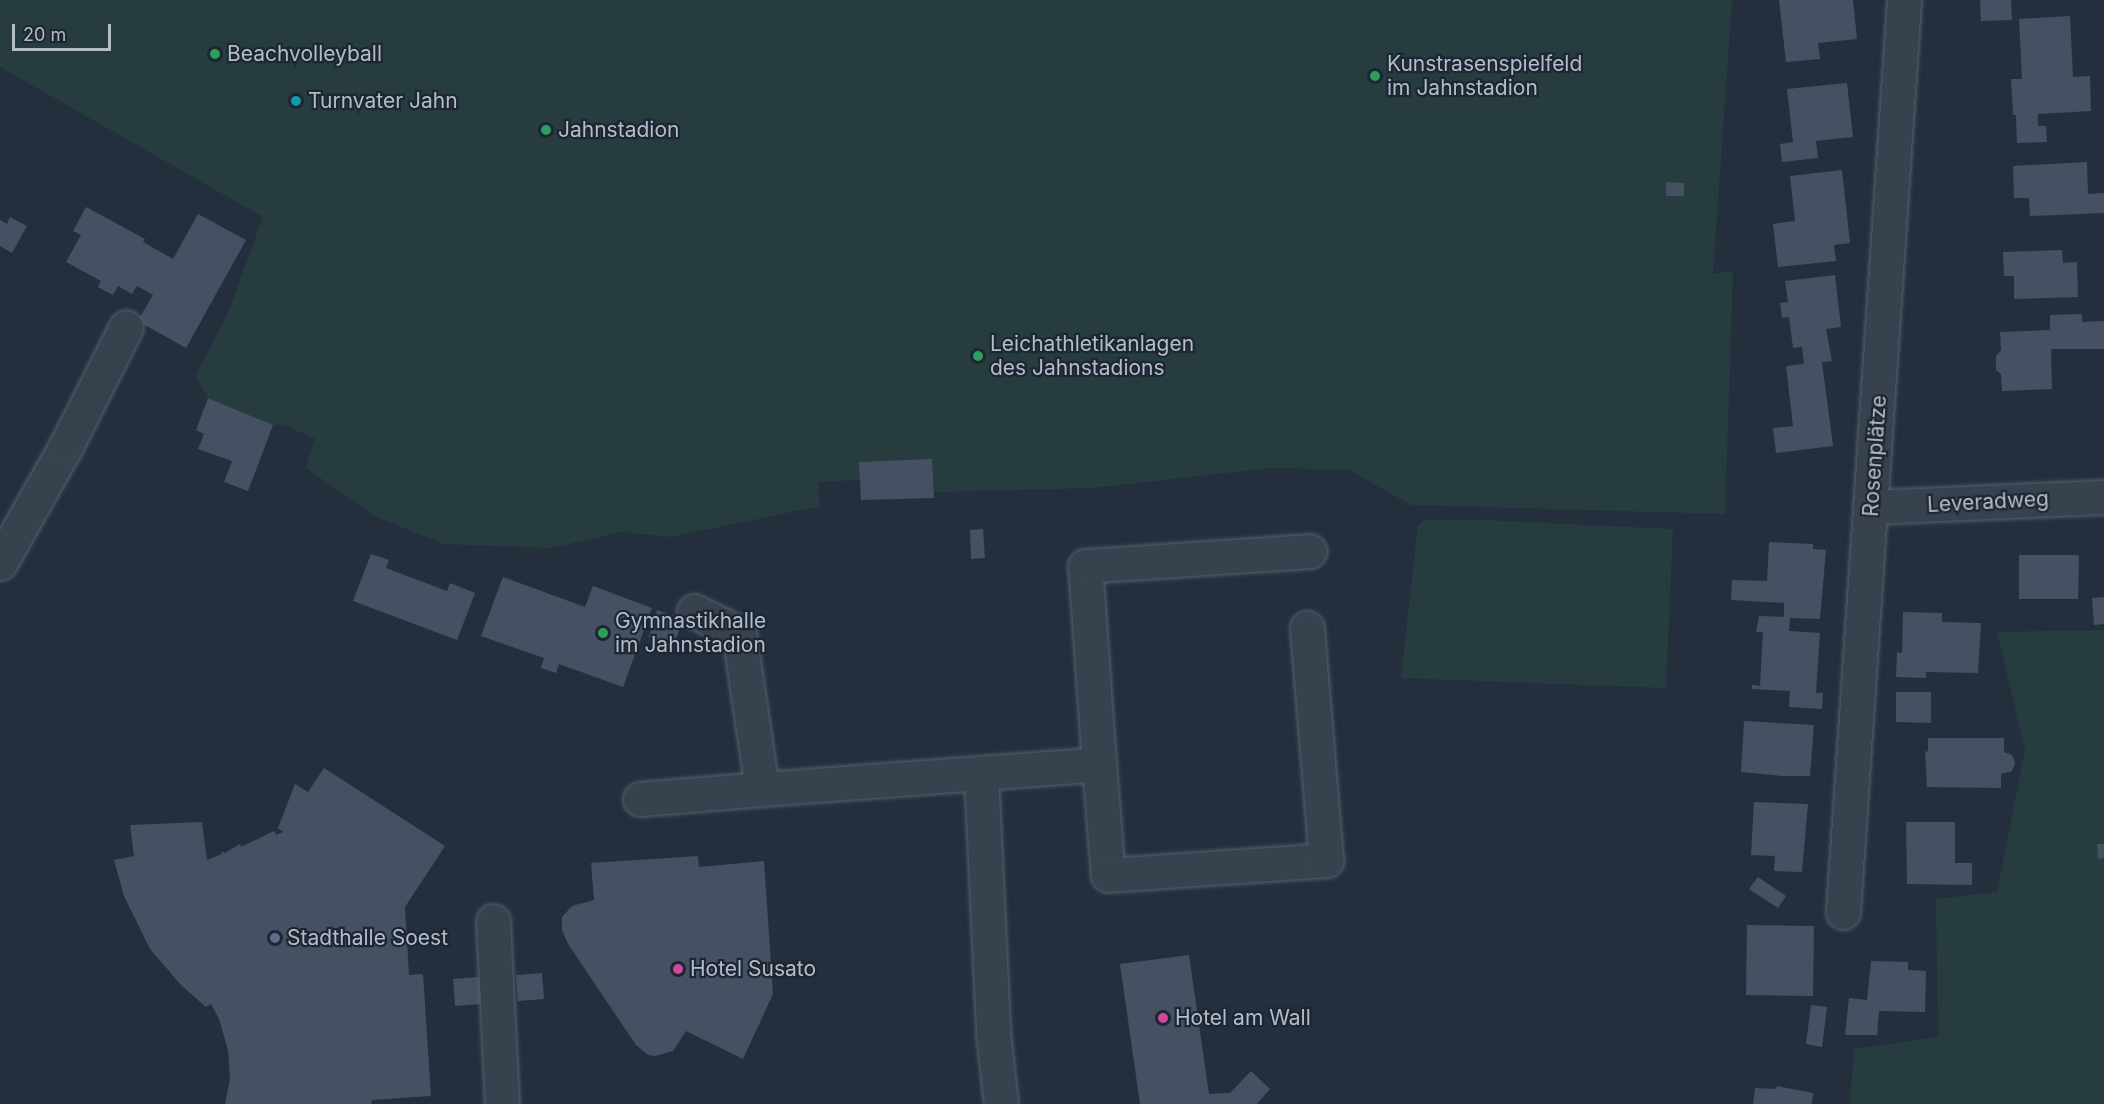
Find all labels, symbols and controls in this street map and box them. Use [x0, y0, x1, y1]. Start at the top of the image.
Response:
scale bar [15, 12, 114, 50]
text: 20 m [23, 24, 66, 45]
place label: Beachvolleyball [227, 41, 382, 67]
marker: Beachvolleyball [208, 47, 222, 61]
place label: Kunstrasenspielfeld im Jahnstadion [1387, 51, 1582, 101]
marker: Kunstrasenspielfeld im Jahnstadion [1368, 69, 1382, 83]
place label: Turnvater Jahn [308, 88, 458, 114]
marker: Turnvater Jahn [289, 94, 303, 108]
place label: Jahnstadion [558, 117, 679, 143]
marker: Jahnstadion [539, 123, 553, 137]
place label: Leichathletikanlagen des Jahnstadions [990, 331, 1194, 381]
marker: Leichathletikanlagen des Jahnstadions [971, 349, 985, 363]
street label: Rosenplätze [1858, 394, 1892, 518]
street label: Leveradweg [1927, 486, 2049, 518]
place label: Gymnastikhalle im Jahnstadion [615, 608, 766, 658]
marker: Gymnastikhalle im Jahnstadion [596, 626, 610, 640]
place label: Stadthalle Soest [287, 925, 448, 951]
marker: Stadthalle Soest [268, 931, 282, 945]
place label: Hotel Susato [690, 956, 816, 982]
marker: Hotel Susato [671, 962, 685, 976]
place label: Hotel am Wall [1175, 1005, 1311, 1031]
marker: Hotel am Wall [1156, 1011, 1170, 1025]

